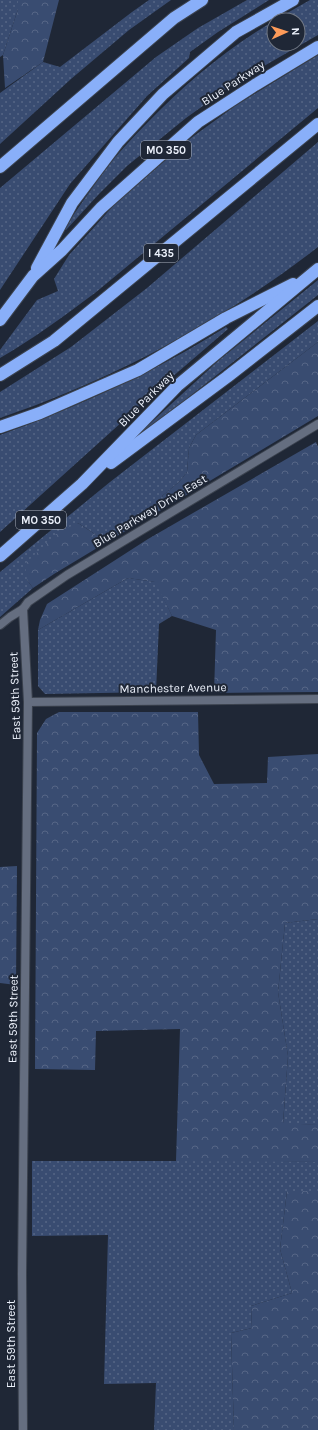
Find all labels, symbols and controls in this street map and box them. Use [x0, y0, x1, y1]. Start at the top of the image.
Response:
north arrow [266, 12, 306, 52]
text: N [289, 27, 302, 36]
street label: Blue Parkway [199, 57, 267, 109]
road number: MO 350 [141, 141, 191, 159]
road number: I 435 [144, 244, 178, 262]
street label: Blue Parkway [115, 368, 177, 430]
street label: Blue Parkway Drive East [91, 471, 210, 551]
road number: MO 350 [16, 511, 66, 529]
street label: East 59th Street [6, 651, 24, 740]
street label: Manchester Avenue [119, 680, 227, 696]
street label: East 59th Street [5, 974, 21, 1063]
street label: East 59th Street [4, 1299, 18, 1388]

